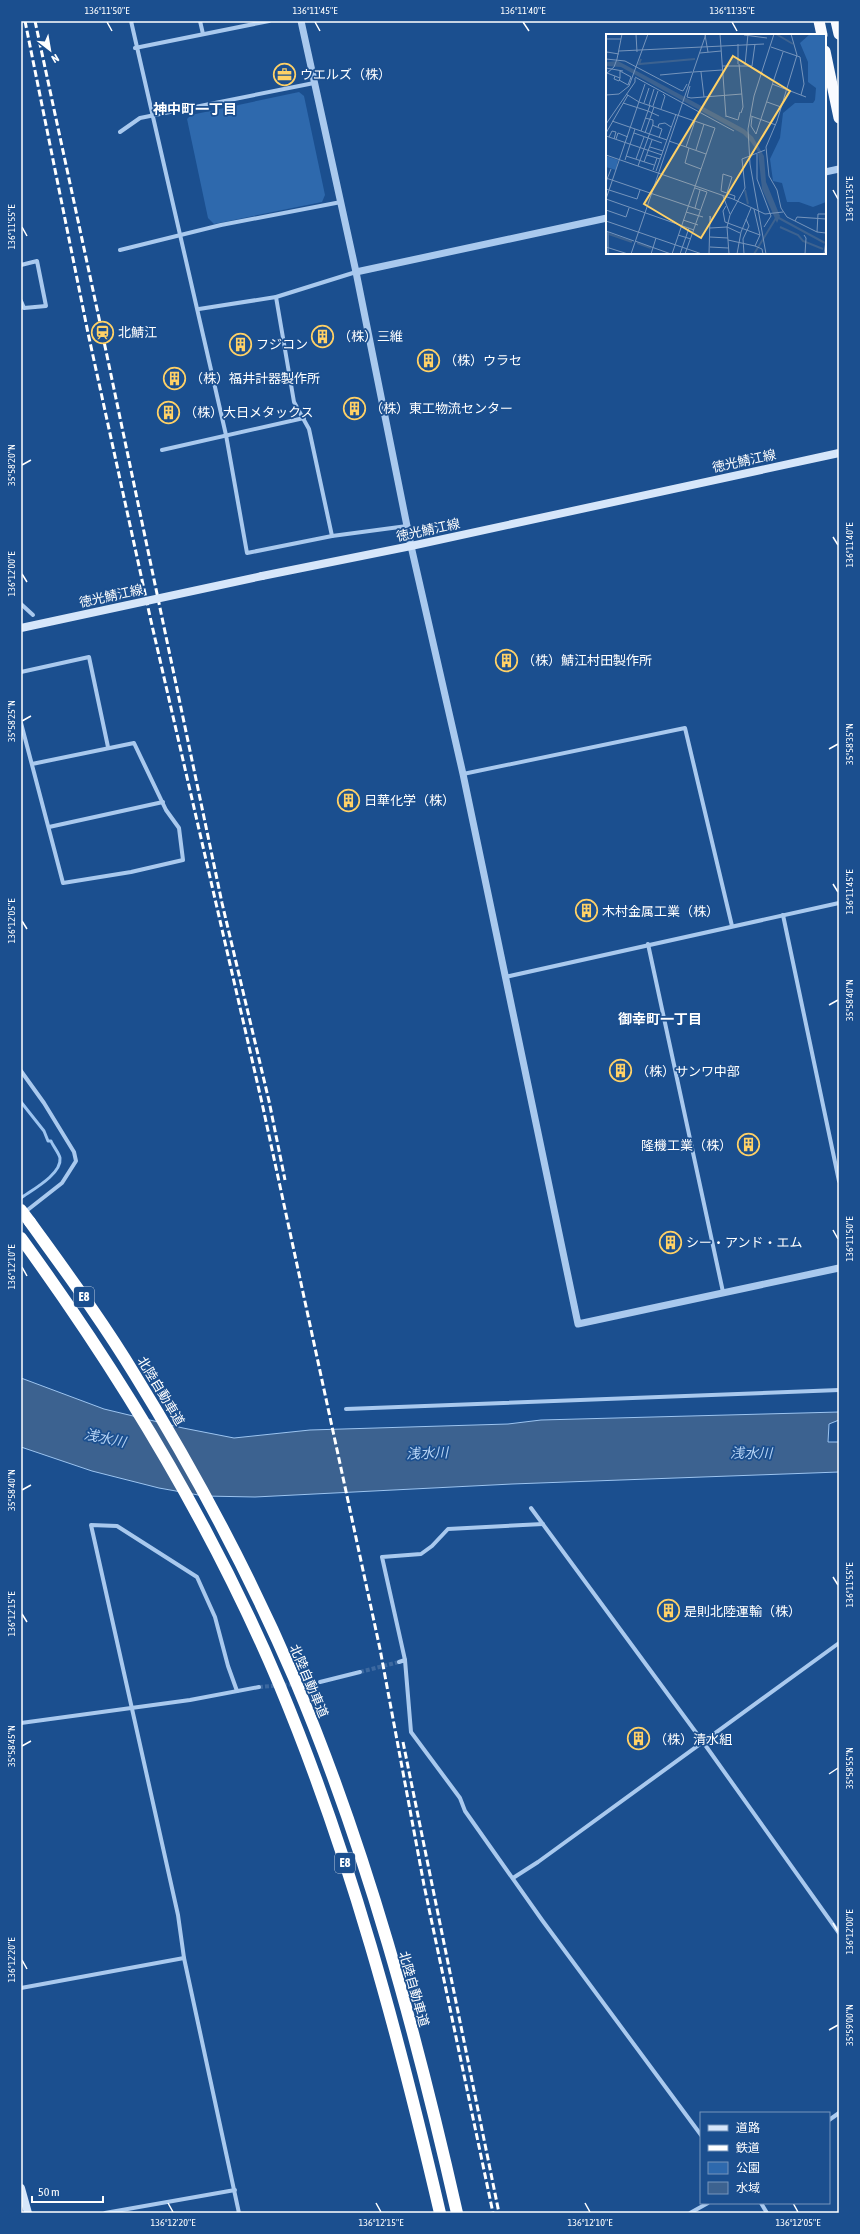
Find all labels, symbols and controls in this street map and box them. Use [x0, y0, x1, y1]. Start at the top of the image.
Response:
text: 136°11'50"E [85, 5, 130, 16]
text: 136°11'45"E [293, 5, 338, 16]
text: 136°11'40"E [501, 5, 546, 16]
text: 136°11'35"E [710, 5, 755, 16]
north arrow [30, 30, 70, 70]
inset map [606, 34, 826, 254]
text: N [49, 52, 61, 65]
office icon: ウエルズ（株） [272, 61, 298, 87]
place label: ウエルズ（株） [300, 67, 391, 82]
district label: 神中町一丁目 [153, 101, 237, 117]
text: 136°11'35"E [844, 176, 855, 221]
text: 136°11'55"E [6, 204, 17, 249]
station icon: 北鯖江 [89, 319, 115, 345]
building icon: （株）三維 [310, 323, 336, 349]
place label: 北鯖江 [118, 325, 157, 340]
place label: （株）三維 [338, 329, 403, 344]
building icon: フジコン [228, 331, 254, 357]
place label: フジコン [256, 337, 308, 352]
building icon: （株）ウラセ [416, 347, 442, 373]
place label: （株）ウラセ [444, 353, 522, 368]
building icon: （株）福井計器製作所 [161, 365, 187, 391]
place label: （株）福井計器製作所 [190, 371, 320, 386]
building icon: （株）東工物流センター [342, 395, 368, 421]
building icon: （株）大日メタックス [155, 399, 181, 425]
place label: （株）東工物流センター [370, 401, 513, 416]
place label: （株）大日メタックス [184, 405, 314, 420]
text: 35°58'20"N [6, 444, 17, 486]
street label: 徳光鯖江線 [711, 447, 777, 475]
street label: 徳光鯖江線 [395, 516, 461, 544]
text: 136°11'40"E [844, 522, 855, 567]
text: 136°12'00"E [6, 551, 17, 596]
street label: 徳光鯖江線 [78, 582, 144, 610]
building icon: （株）鯖江村田製作所 [494, 647, 520, 673]
place label: （株）鯖江村田製作所 [522, 653, 652, 668]
text: 35°58'25"N [6, 700, 17, 742]
text: 35°58'35"N [844, 723, 855, 765]
building icon: 日華化学（株） [335, 787, 361, 813]
place label: 日華化学（株） [364, 793, 455, 808]
text: 136°11'45"E [844, 869, 855, 914]
text: 136°12'05"E [6, 898, 17, 943]
building icon: 木村金属工業（株） [573, 898, 599, 924]
place label: 木村金属工業（株） [602, 904, 719, 919]
text: 35°58'40"N [844, 979, 855, 1021]
district label: 御幸町一丁目 [618, 1011, 702, 1027]
building icon: （株）サンワ中部 [608, 1058, 634, 1084]
place label: （株）サンワ中部 [636, 1064, 740, 1079]
building icon: 隆機工業（株） [735, 1132, 761, 1158]
place label: 隆機工業（株） [641, 1138, 732, 1153]
text: 136°11'50"E [844, 1216, 855, 1261]
building icon: シー・アンド・エム [658, 1229, 684, 1255]
place label: シー・アンド・エム [686, 1235, 802, 1250]
text: 136°12'10"E [6, 1244, 17, 1289]
road number: E8 [74, 1287, 94, 1307]
street label: 北陸自動車道 [134, 1354, 188, 1428]
water label: 浅水川 [83, 1426, 129, 1451]
water label: 浅水川 [406, 1444, 450, 1462]
water label: 浅水川 [730, 1445, 774, 1461]
text: 35°58'40"N [6, 1469, 17, 1511]
text: 136°11'55"E [844, 1562, 855, 1607]
text: 136°12'15"E [6, 1591, 17, 1636]
building icon: 是則北陸運輸（株） [655, 1598, 681, 1624]
place label: 是則北陸運輸（株） [684, 1604, 801, 1619]
street label: 北陸自動車道 [287, 1642, 331, 1720]
text: 35°58'45"N [6, 1725, 17, 1767]
building icon: （株）清水組 [626, 1726, 652, 1752]
place label: （株）清水組 [654, 1732, 732, 1747]
text: 35°58'55"N [844, 1747, 855, 1789]
road number: E8 [335, 1853, 355, 1873]
text: 136°12'00"E [844, 1909, 855, 1954]
text: 136°12'20"E [6, 1937, 17, 1982]
street label: 北陸自動車道 [396, 1949, 432, 2029]
text: 35°59'00"N [844, 2004, 855, 2046]
legend [700, 2112, 830, 2204]
text: 道路 [736, 2121, 760, 2135]
text: 鉄道 [736, 2141, 760, 2155]
text: 公園 [736, 2161, 760, 2175]
scale bar [32, 2178, 103, 2204]
text: 水域 [736, 2181, 760, 2195]
text: 50 m [38, 2185, 60, 2199]
text: 136°12'20"E [151, 2217, 196, 2228]
text: 136°12'15"E [359, 2217, 404, 2228]
text: 136°12'10"E [568, 2217, 613, 2228]
text: 136°12'05"E [776, 2217, 821, 2228]

